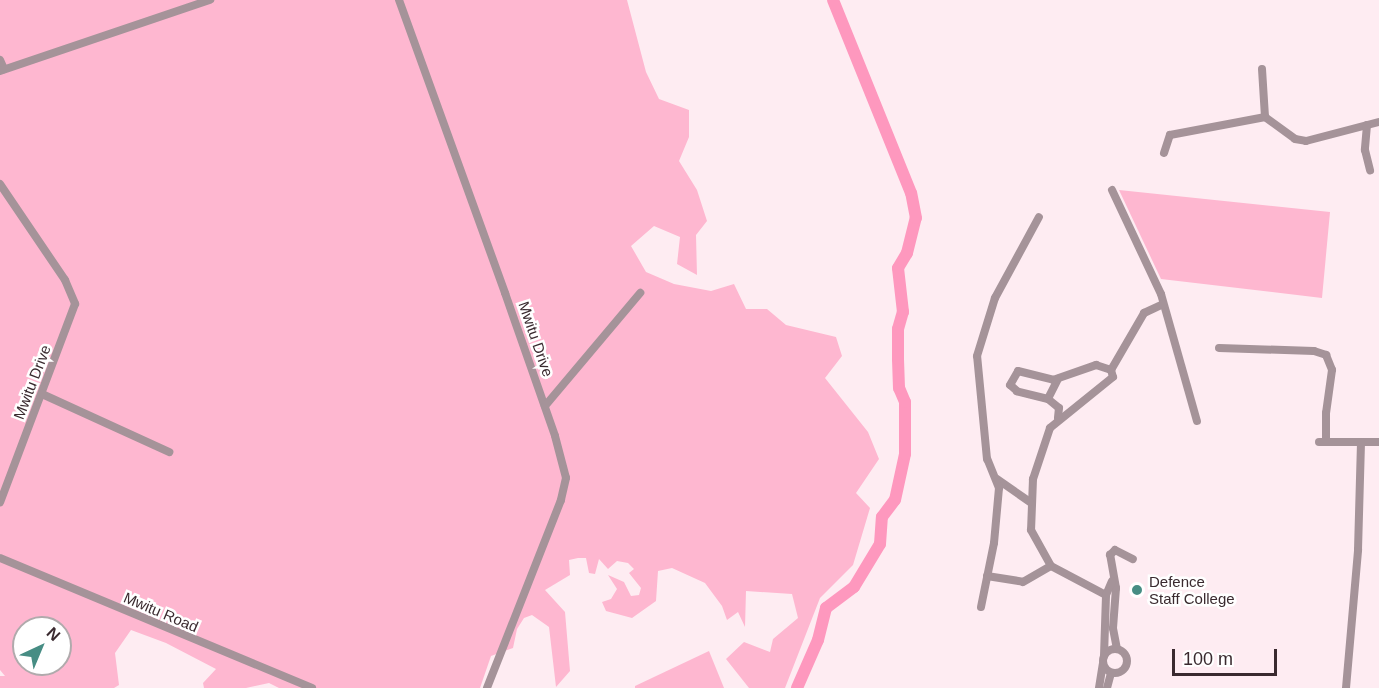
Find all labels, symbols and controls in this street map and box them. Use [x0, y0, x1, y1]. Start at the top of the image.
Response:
street label: Mwitu Drive [515, 299, 557, 379]
street label: Mwitu Drive [10, 342, 54, 422]
place label: Defence Staff College [1149, 572, 1235, 607]
marker: Defence Staff College [1130, 583, 1144, 597]
street label: Mwitu Road [121, 588, 201, 636]
north arrow [12, 616, 72, 676]
text: N [43, 624, 64, 644]
scale bar [1175, 637, 1280, 675]
text: 100 m [1183, 649, 1233, 669]

